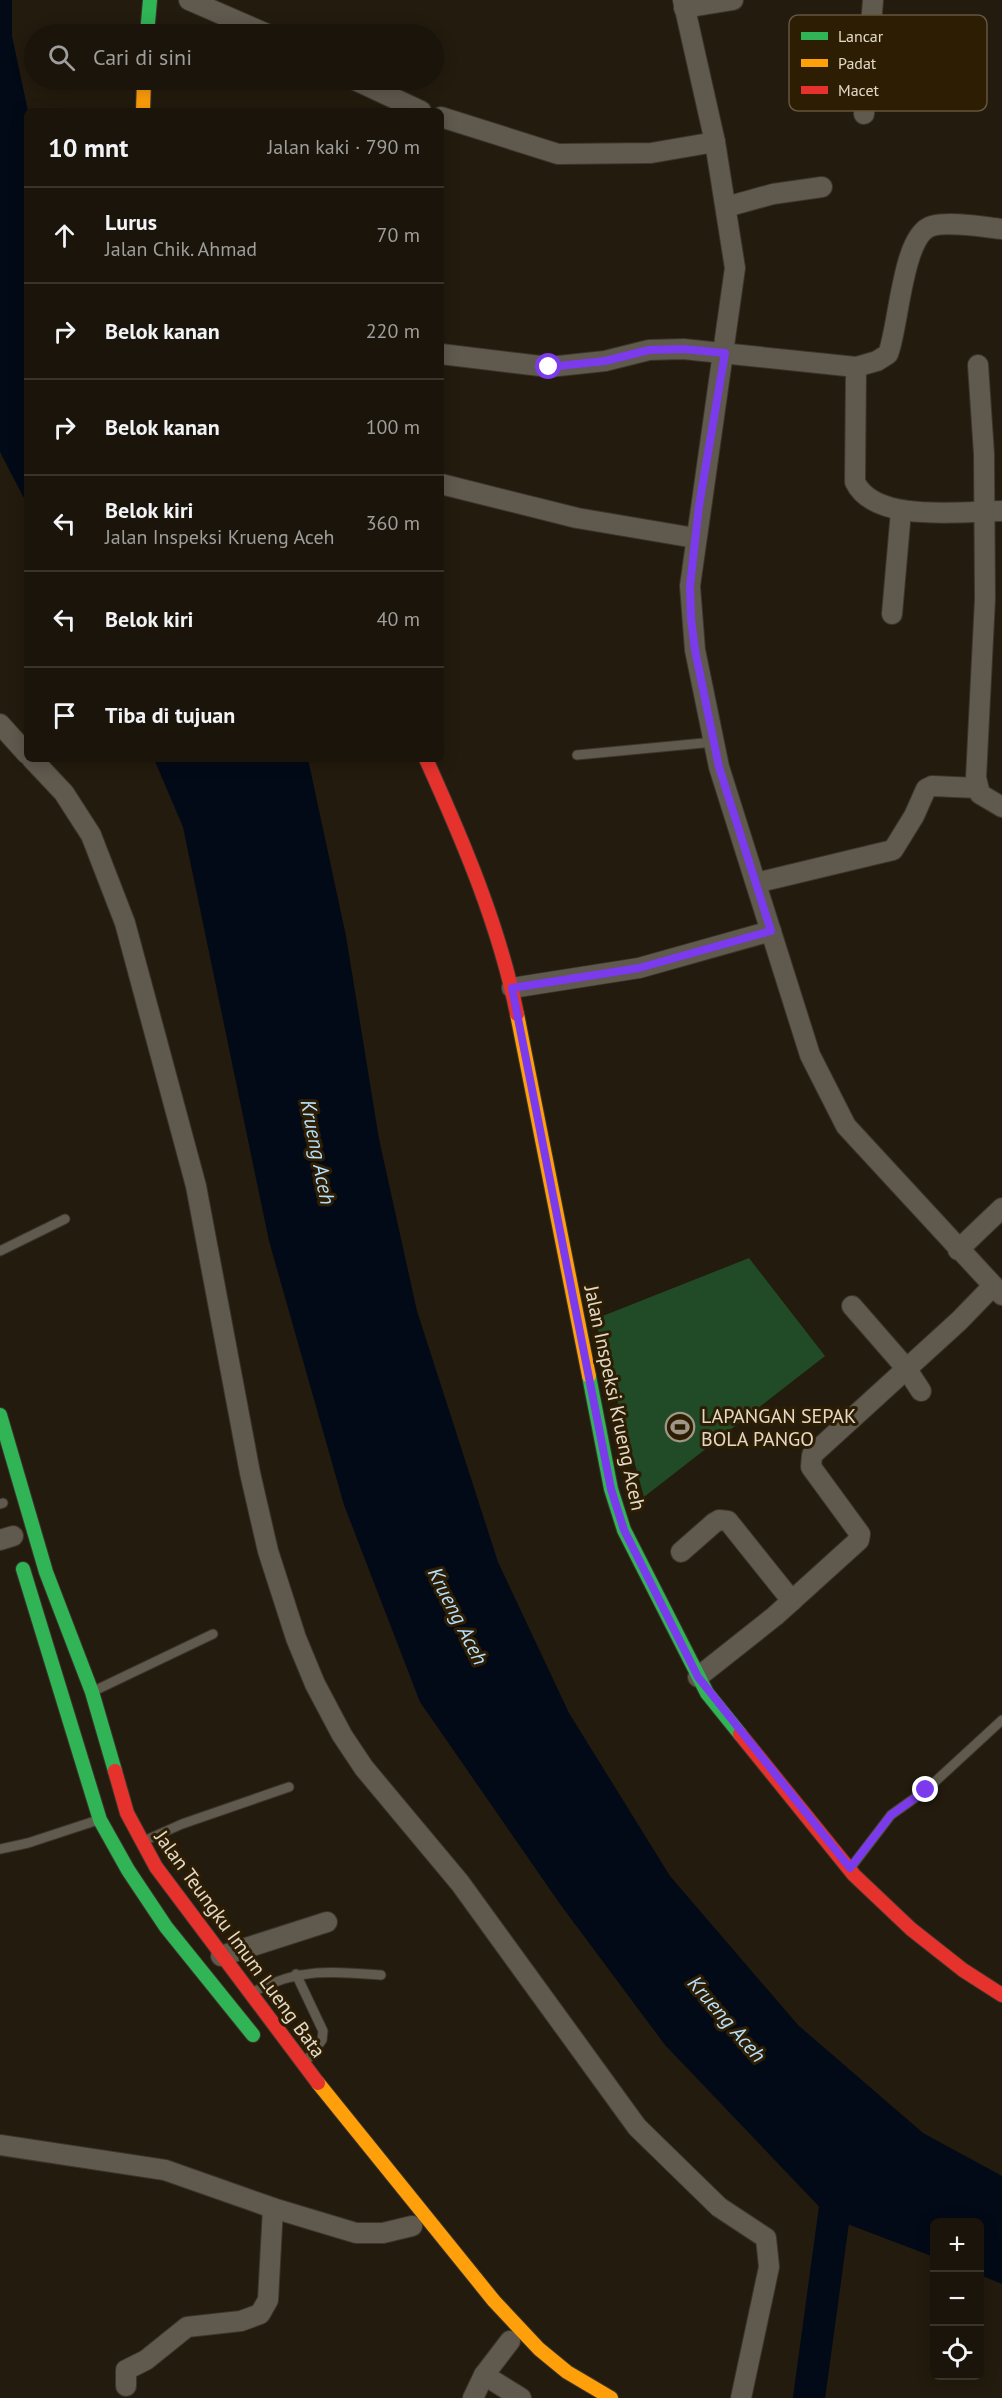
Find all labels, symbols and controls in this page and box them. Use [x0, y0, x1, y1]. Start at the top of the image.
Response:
legend [789, 15, 987, 111]
search box [24, 24, 444, 90]
text: Lancar [838, 26, 884, 46]
icon: search [45, 41, 78, 74]
text: Cari di sini [93, 43, 192, 71]
text: Padat [838, 53, 877, 73]
text: Macet [838, 80, 880, 100]
text: 10 mnt [48, 131, 128, 164]
text: Jalan kaki · 790 m [267, 134, 420, 160]
text: Lurus [105, 208, 157, 236]
icon: ahead [48, 219, 81, 252]
text: 70 m [377, 222, 420, 248]
text: Jalan Chik. Ahmad [105, 236, 257, 262]
icon: right [48, 315, 81, 348]
text: Belok kanan [105, 317, 220, 345]
text: 220 m [366, 318, 420, 344]
route start [535, 353, 561, 379]
icon: right [48, 411, 81, 444]
text: Belok kanan [105, 413, 220, 441]
text: 100 m [366, 414, 420, 440]
text: Belok kiri [105, 496, 194, 524]
icon: left [48, 507, 81, 540]
text: 360 m [366, 510, 420, 536]
text: Jalan Inspeksi Krueng Aceh [105, 524, 335, 550]
icon: left [48, 603, 81, 636]
text: Belok kiri [105, 605, 194, 633]
text: 40 m [377, 606, 420, 632]
icon: arrive [48, 699, 81, 732]
text: Tiba di tujuan [105, 701, 235, 729]
water label: Krueng Aceh [295, 1097, 341, 1207]
street label: Jalan Inspeksi Krueng Aceh [578, 1282, 652, 1513]
place label: LAPANGAN SEPAK BOLA PANGO [701, 1403, 856, 1452]
sports icon: LAPANGAN SEPAK BOLA PANGO [664, 1411, 696, 1443]
water label: Krueng Aceh [422, 1563, 494, 1669]
route end [912, 1776, 938, 1802]
street label: Jalan Teungku Imum Lueng Bata [148, 1824, 331, 2063]
water label: Krueng Aceh [682, 1970, 772, 2068]
map controls [930, 2218, 984, 2380]
button: + [930, 2218, 984, 2272]
button: − [930, 2272, 984, 2326]
button: locate [930, 2326, 984, 2380]

